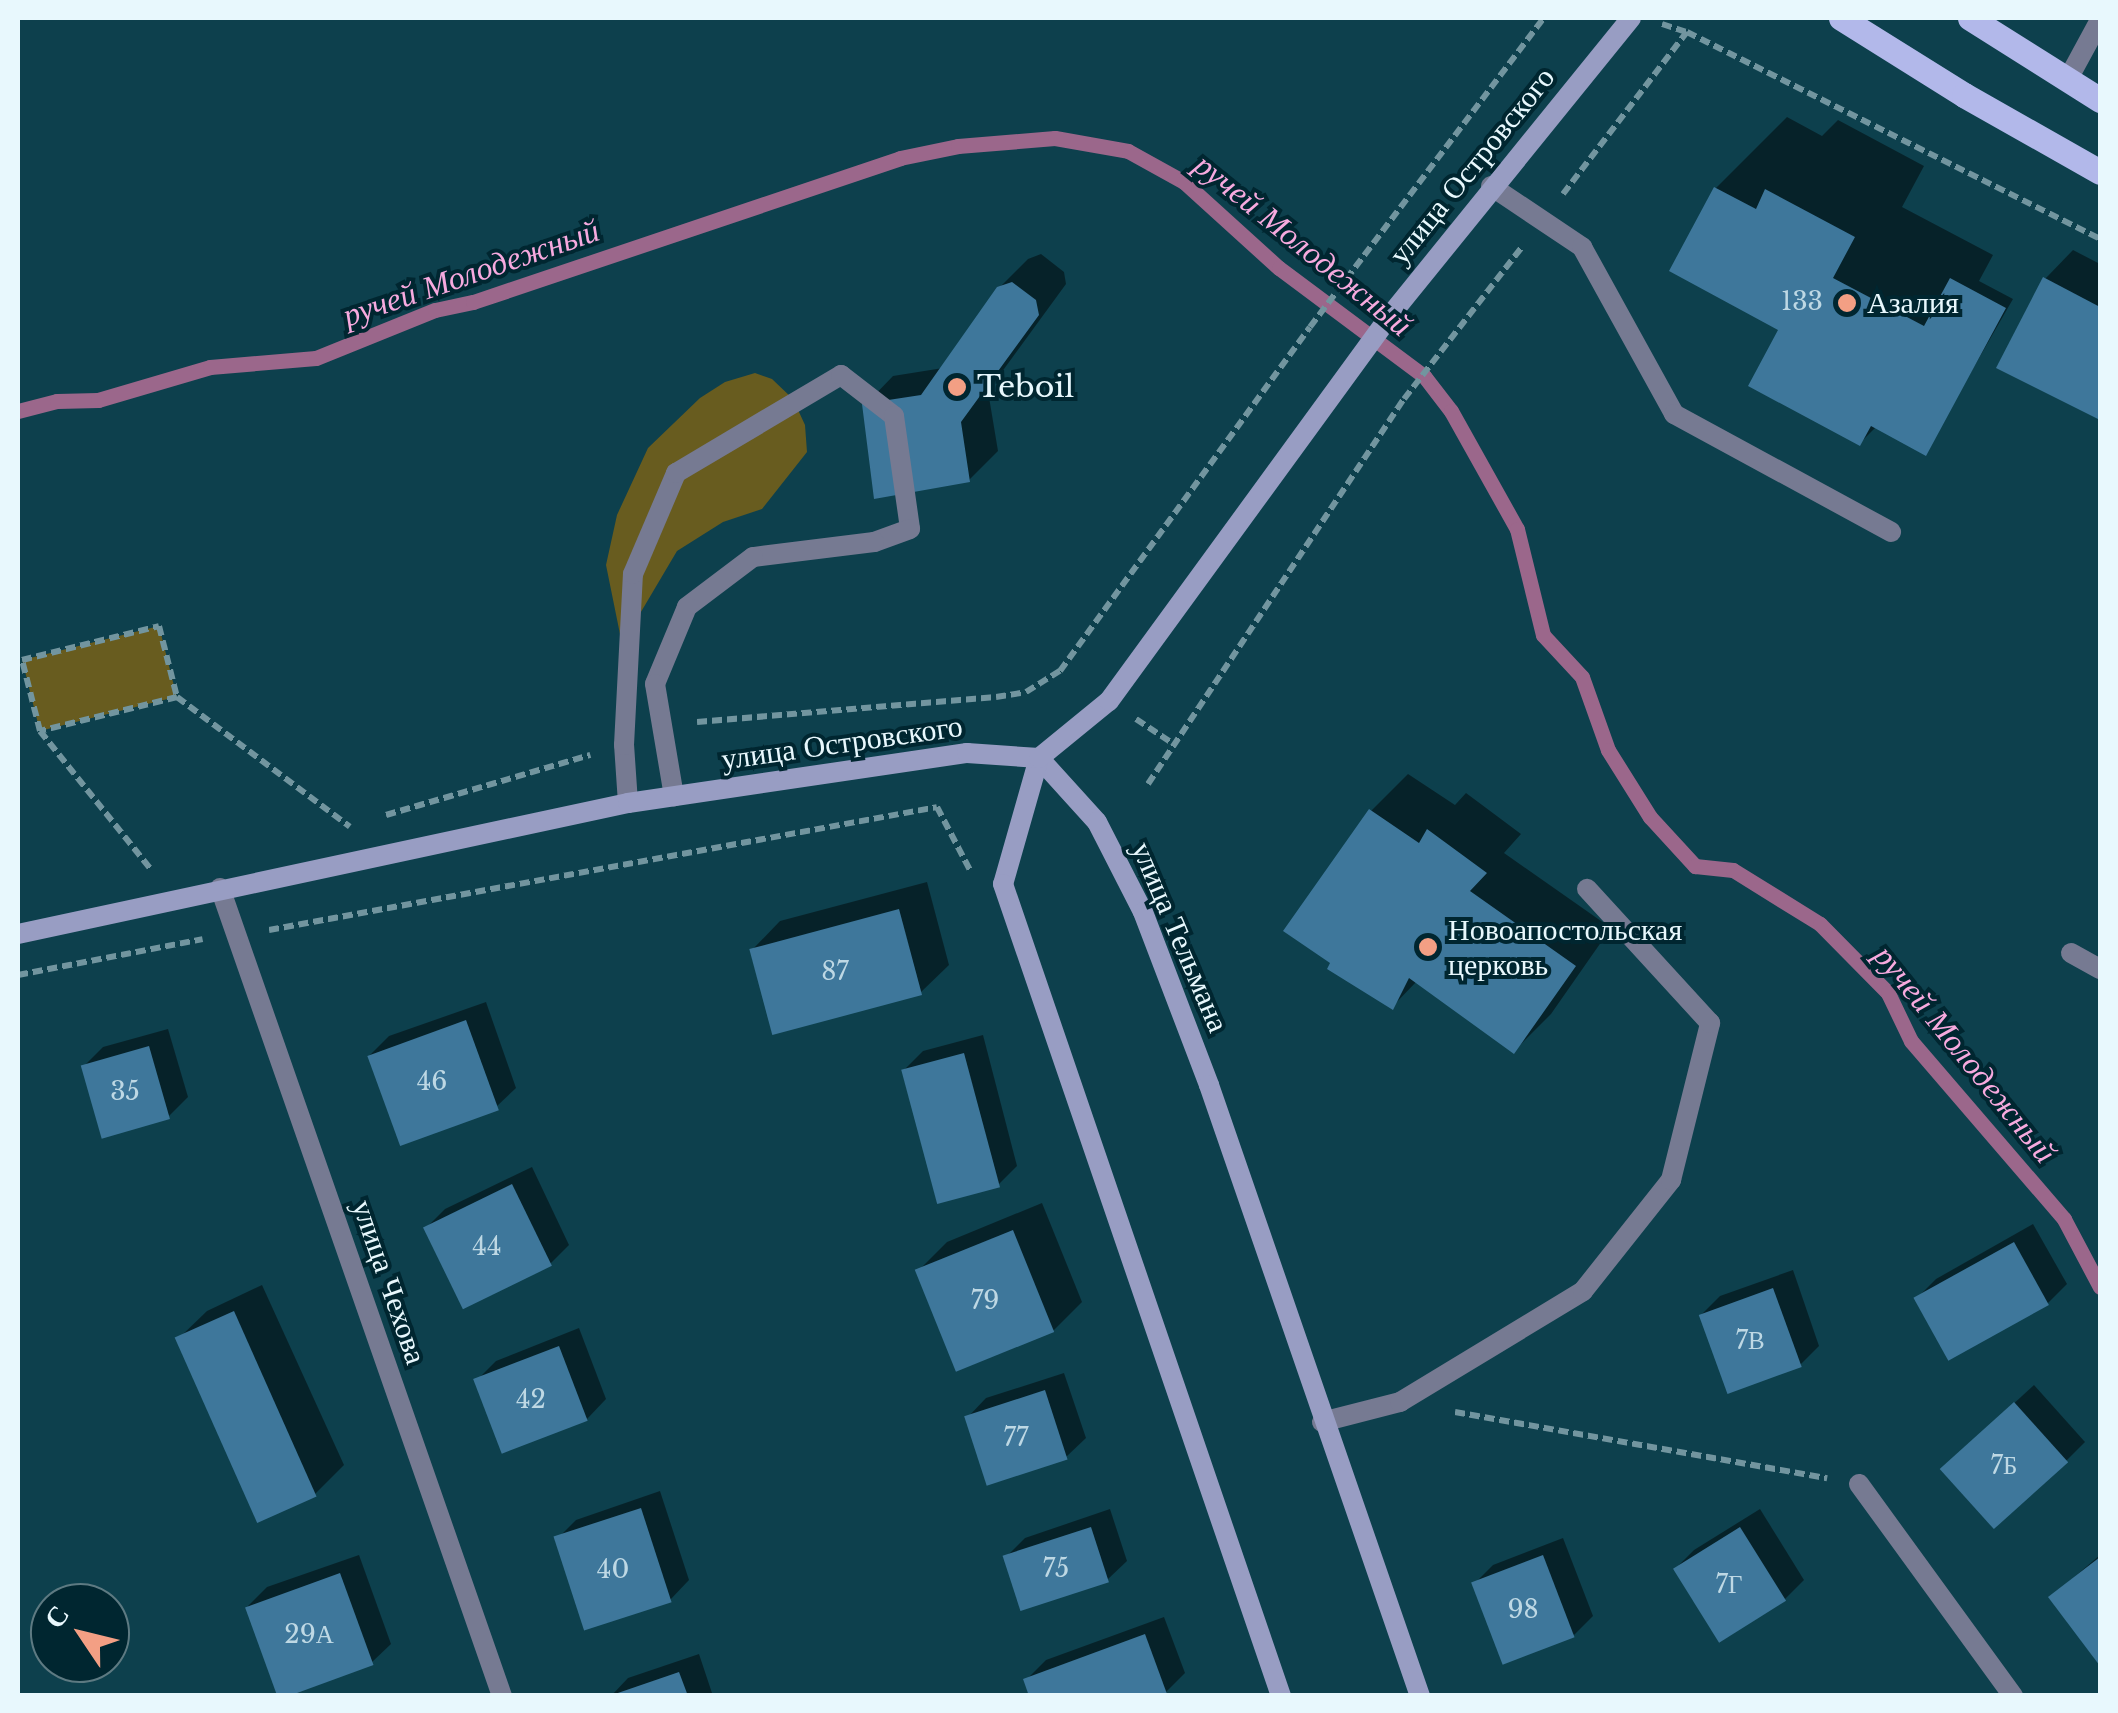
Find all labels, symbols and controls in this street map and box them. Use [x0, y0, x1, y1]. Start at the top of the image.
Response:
street label: улица Островского [1382, 60, 1562, 272]
water label: ручей Молодежный [1187, 146, 1419, 344]
water label: ручей Молодежный [338, 211, 604, 335]
place label: Азалия [1867, 285, 1959, 321]
house number: 133 [1781, 287, 1823, 317]
marker: Азалия [1836, 292, 1858, 314]
place label: Teboil [977, 369, 1074, 405]
marker: Teboil [946, 376, 968, 398]
street label: улица Островского [719, 708, 965, 778]
street label: улица Тельмана [1124, 836, 1236, 1038]
place label: Новоапостольская церковь [1448, 912, 1682, 982]
marker: Новоапостольская церковь [1417, 936, 1439, 958]
water label: ручей Молодежный [1866, 938, 2064, 1170]
house number: 87 [821, 957, 849, 987]
house number: 46 [417, 1067, 447, 1097]
house number: 35 [110, 1077, 140, 1107]
street label: улица Чехова [344, 1195, 434, 1369]
house number: 44 [472, 1232, 502, 1262]
house number: 79 [971, 1286, 999, 1316]
house number: 7В [1735, 1326, 1765, 1356]
house number: 42 [516, 1385, 546, 1415]
house number: 77 [1003, 1423, 1029, 1453]
house number: 7Б [1991, 1451, 2017, 1481]
house number: 75 [1043, 1554, 1069, 1584]
house number: 40 [597, 1555, 629, 1585]
house number: 7Г [1715, 1570, 1743, 1600]
north arrow [30, 1583, 130, 1683]
house number: 98 [1507, 1595, 1539, 1625]
text: С [37, 1598, 77, 1635]
house number: 29А [284, 1620, 334, 1650]

